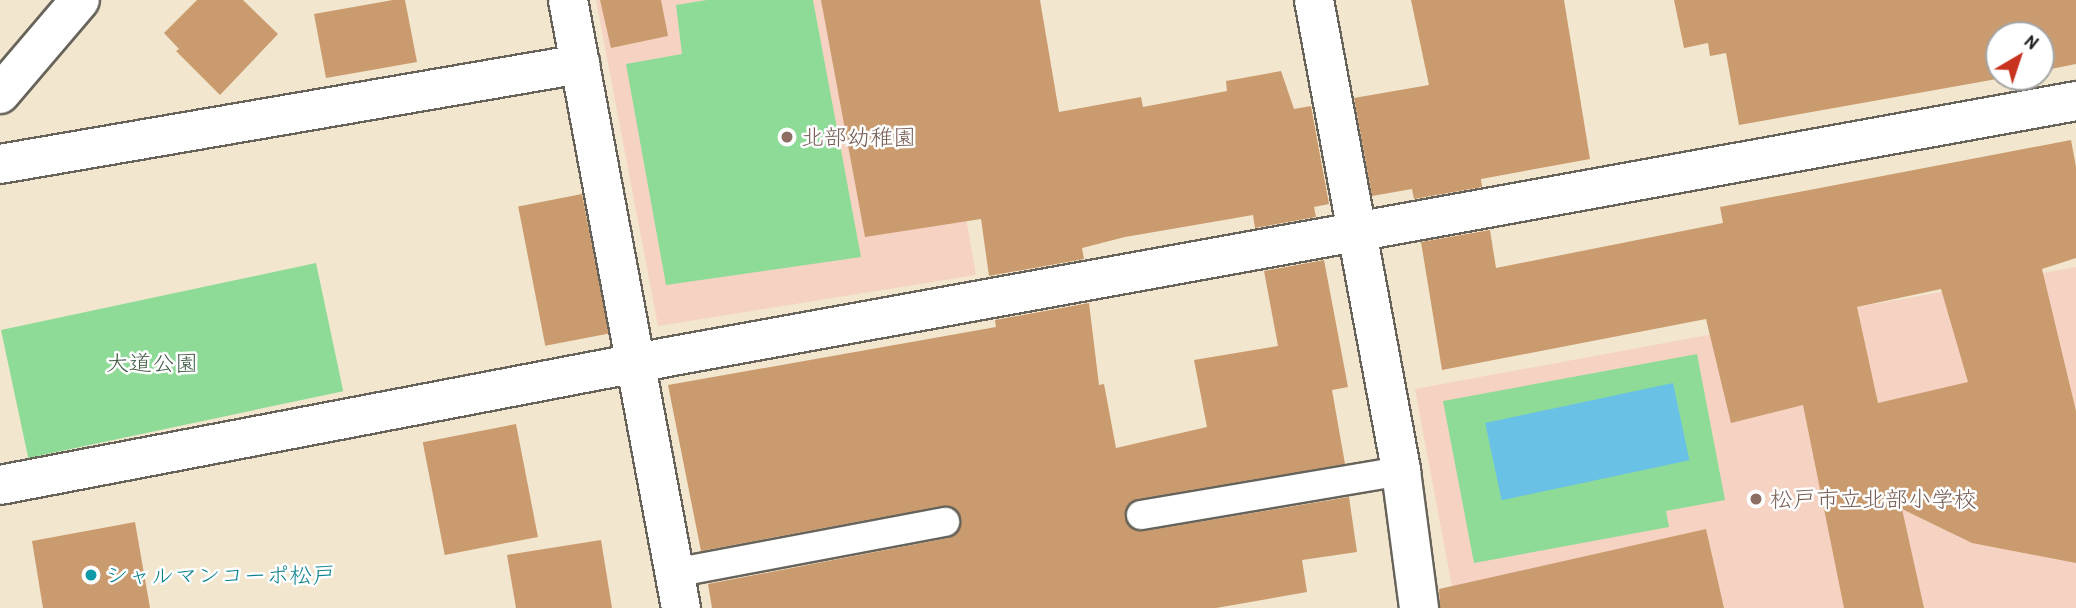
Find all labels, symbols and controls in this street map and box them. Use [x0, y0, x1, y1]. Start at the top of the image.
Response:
north arrow [1985, 21, 2055, 91]
text: N [2020, 28, 2044, 55]
place label: 北部幼稚園 [801, 123, 916, 151]
marker: 北部幼稚園 [779, 129, 795, 145]
park label: 大道公園 [106, 349, 198, 377]
place label: 松戸市立北部小学校 [1770, 485, 1977, 513]
marker: 松戸市立北部小学校 [1748, 491, 1764, 507]
place label: シャルマンコーポ松戸 [105, 561, 335, 589]
marker: シャルマンコーポ松戸 [83, 567, 99, 583]

